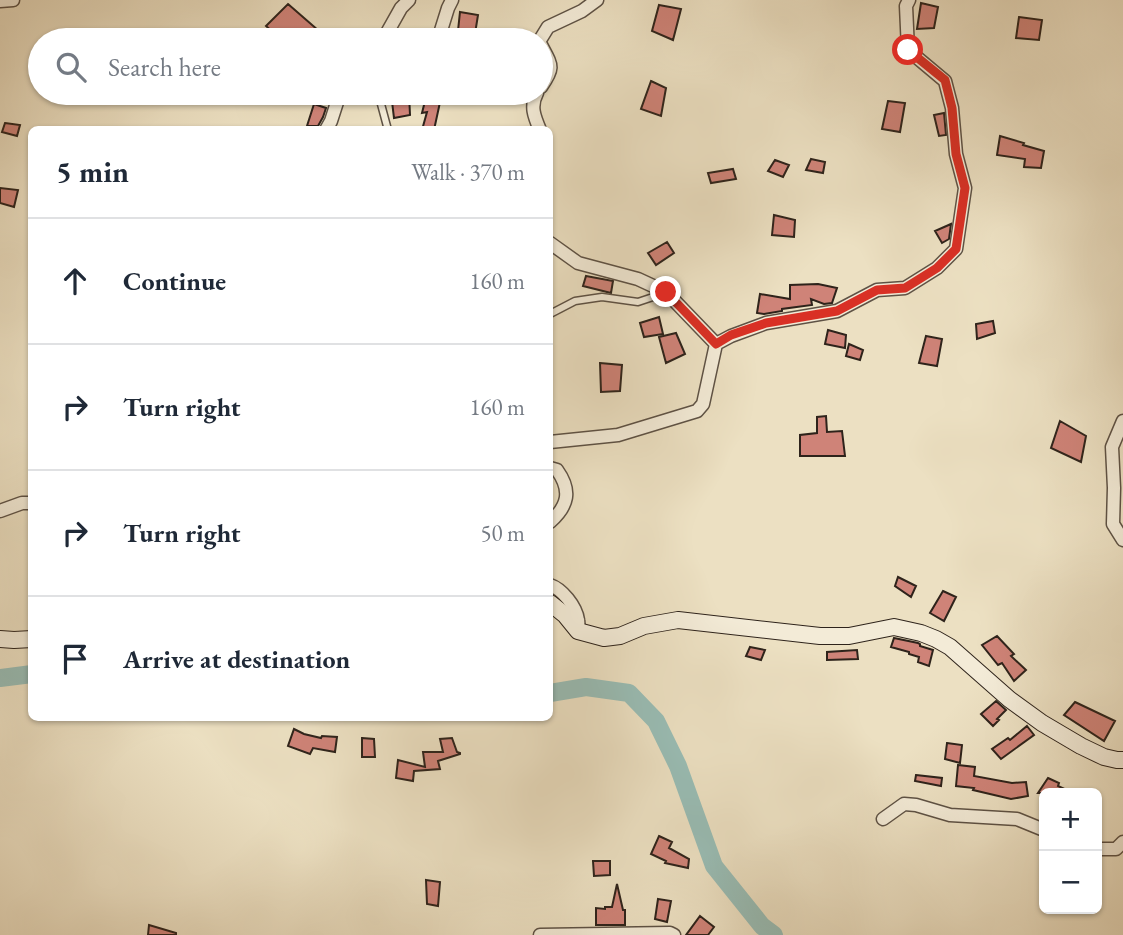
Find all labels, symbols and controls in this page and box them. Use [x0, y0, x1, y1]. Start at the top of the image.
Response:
search box [28, 28, 553, 105]
route start [892, 34, 923, 65]
icon: search [52, 48, 90, 86]
text: Search here [108, 50, 221, 84]
text: 5 min [56, 152, 129, 191]
text: Walk · 370 m [411, 157, 525, 187]
icon: ahead [56, 262, 94, 300]
text: Continue [123, 264, 226, 298]
text: 160 m [469, 266, 525, 296]
route end [650, 276, 681, 307]
icon: right [56, 388, 94, 426]
text: Turn right [123, 390, 241, 424]
text: 160 m [469, 392, 525, 422]
icon: right [56, 514, 94, 552]
text: Turn right [123, 516, 241, 550]
text: 50 m [480, 518, 525, 548]
icon: arrive [56, 640, 94, 678]
text: Arrive at destination [123, 642, 350, 676]
map controls [1039, 788, 1102, 914]
button: + [1039, 788, 1102, 851]
button: − [1039, 851, 1102, 914]

